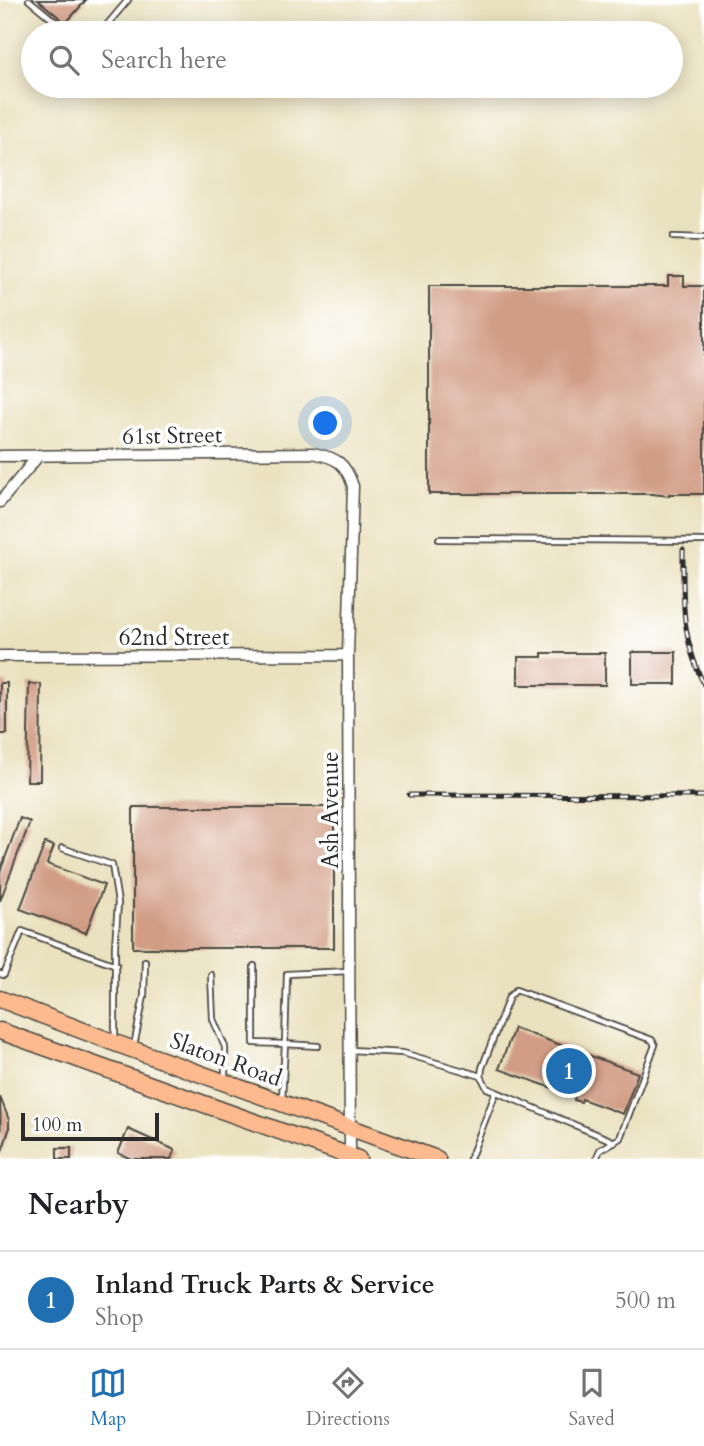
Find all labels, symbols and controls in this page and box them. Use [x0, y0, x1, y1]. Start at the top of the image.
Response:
search box [21, 21, 683, 98]
icon: search [45, 41, 83, 79]
text: Search here [101, 42, 227, 77]
your location [308, 406, 342, 440]
street label: 61st Street [122, 419, 222, 452]
street label: 62nd Street [119, 622, 229, 653]
street label: Ash Avenue [315, 751, 346, 869]
street label: Slaton Road [166, 1025, 287, 1094]
pin: 1 [546, 1045, 592, 1097]
scale bar [21, 1110, 159, 1142]
text: 100 m [32, 1112, 82, 1138]
text: Nearby [28, 1184, 129, 1225]
text: Inland Truck Parts & Service [95, 1267, 435, 1302]
text: 1 [45, 1285, 57, 1316]
text: 500 m [615, 1285, 676, 1316]
text: Shop [95, 1302, 144, 1333]
tab: Map [89, 1364, 127, 1432]
tab: Directions [306, 1364, 390, 1432]
tab: Saved [569, 1364, 615, 1432]

